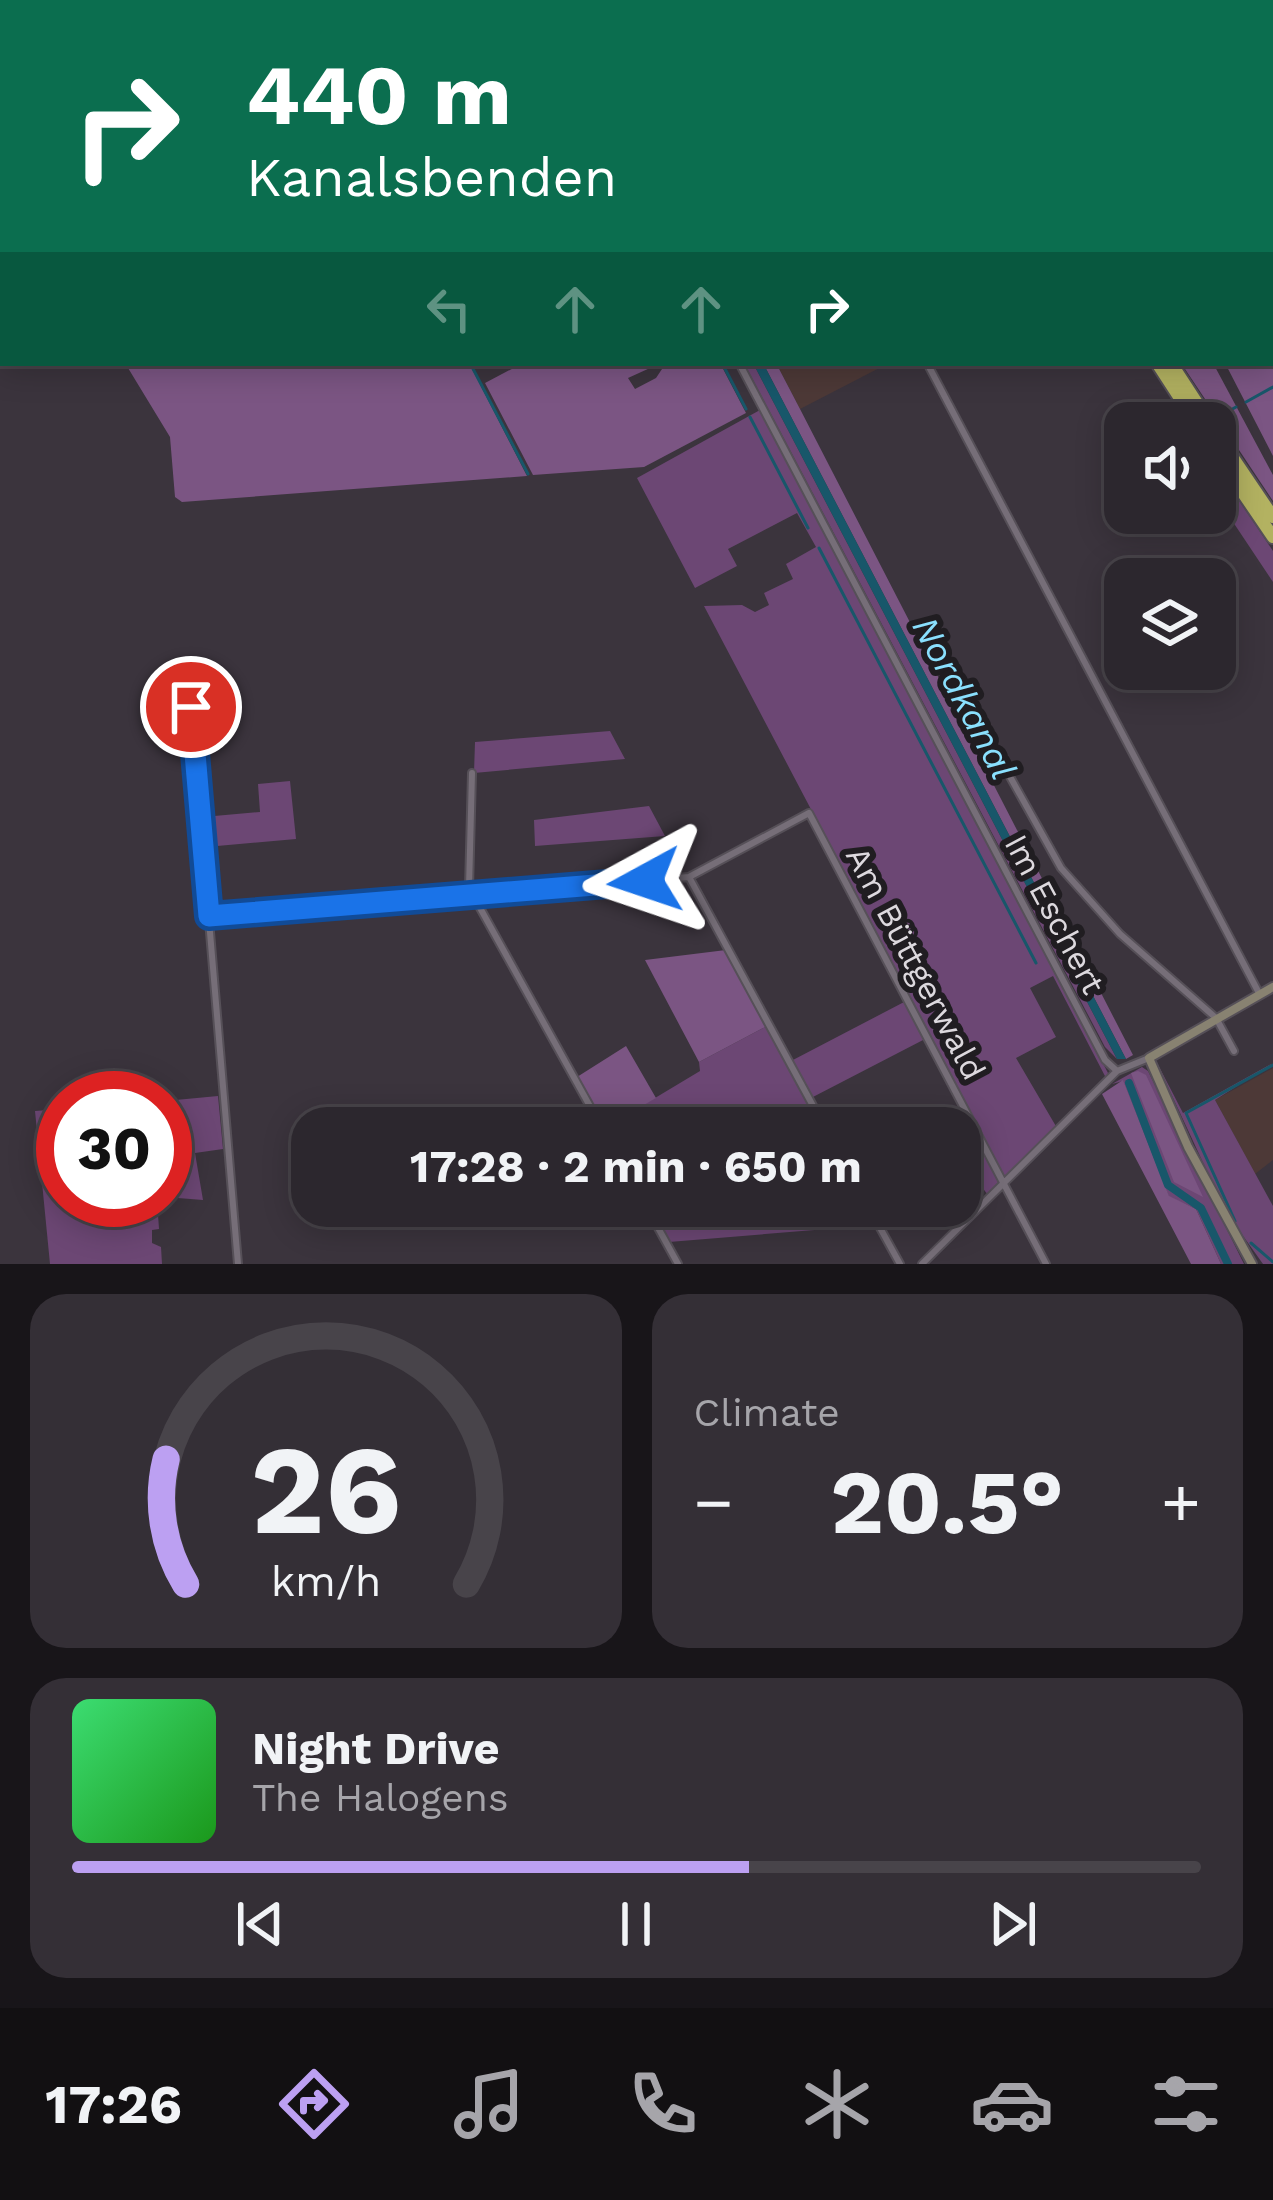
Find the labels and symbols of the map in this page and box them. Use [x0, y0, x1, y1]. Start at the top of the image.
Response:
water label: Nordkanal [904, 610, 1024, 786]
pin [140, 656, 242, 758]
position arrow [582, 818, 708, 944]
street label: Im Eschert [997, 828, 1113, 1001]
street label: Am Büttgerwald [838, 840, 994, 1086]
speed limit sign: 30 [36, 1071, 192, 1227]

